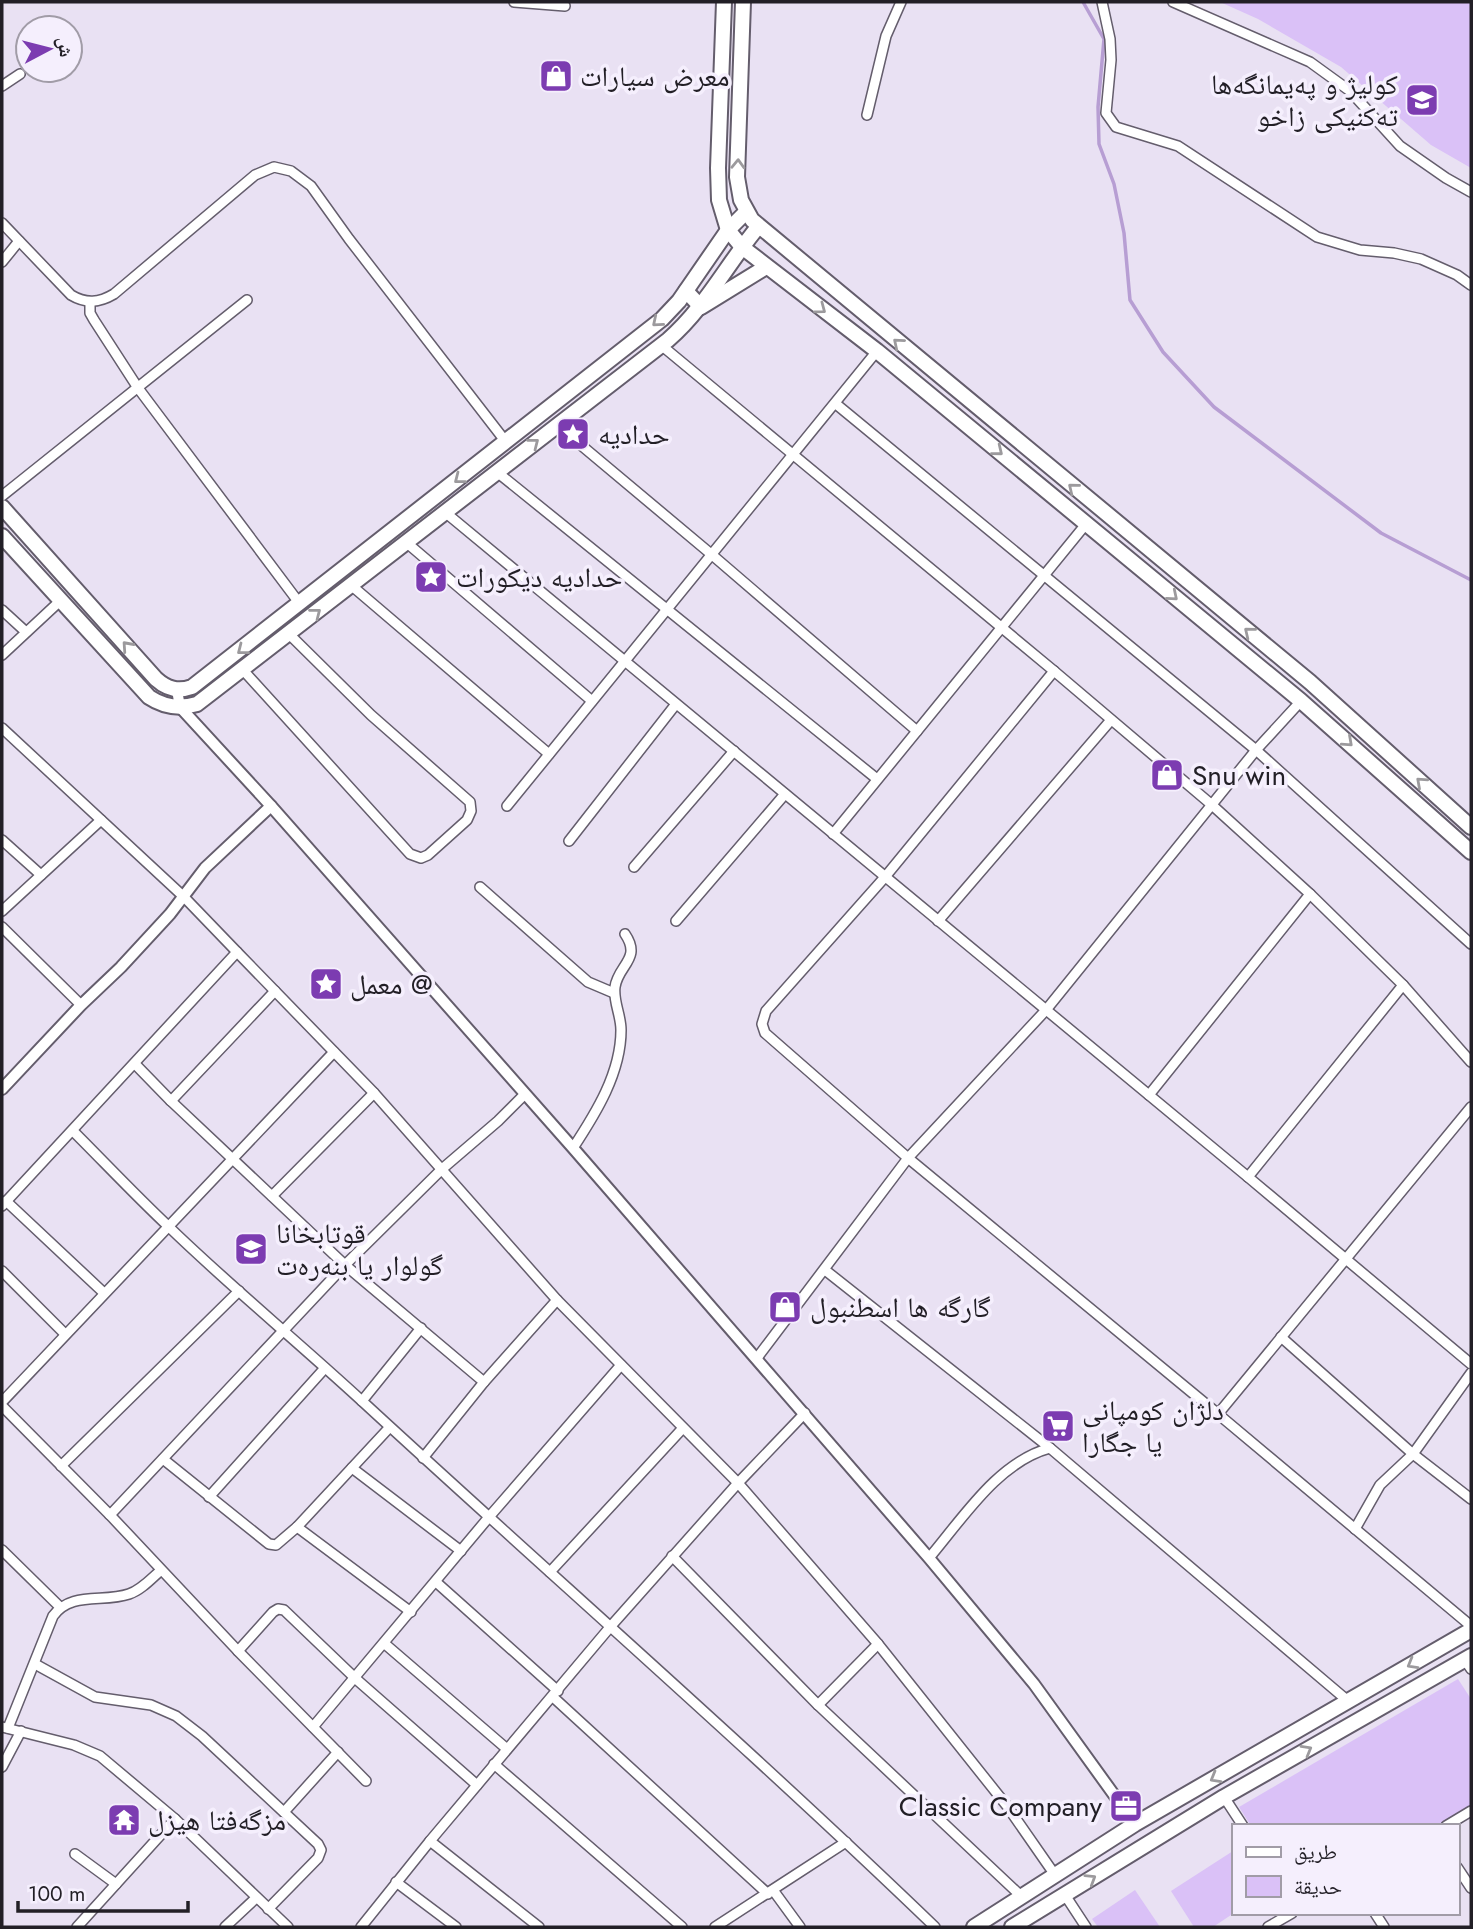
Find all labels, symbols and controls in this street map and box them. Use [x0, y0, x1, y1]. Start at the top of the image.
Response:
north arrow [14, 14, 84, 84]
text: ش [51, 35, 80, 59]
place label: معرض سيارات [580, 56, 729, 97]
shop icon: معرض سيارات [537, 57, 575, 95]
place label: كوليژ و په‌يمانگه‌ها ته‌كنيكى زاخو [1211, 64, 1398, 137]
school or university icon: كوليژ و په‌يمانگه‌ها ته‌كنيكى زاخو [1403, 81, 1441, 119]
one-way arrow [730, 158, 745, 169]
one-way arrow [813, 300, 825, 313]
one-way arrow [652, 314, 664, 327]
one-way arrow [893, 339, 906, 351]
place label: حداديه [598, 414, 670, 455]
place icon: حداديه [554, 415, 592, 453]
one-way arrow [526, 439, 538, 452]
one-way arrow [989, 443, 1002, 455]
one-way arrow [454, 470, 467, 483]
one-way arrow [1069, 484, 1082, 496]
place label: حداديه ديكورات [456, 557, 622, 598]
place icon: حداديه ديكورات [412, 558, 450, 596]
one-way arrow [1165, 588, 1178, 600]
one-way arrow [308, 609, 321, 622]
one-way arrow [1245, 628, 1258, 640]
one-way arrow [122, 641, 135, 654]
one-way arrow [237, 641, 249, 654]
one-way arrow [1339, 734, 1352, 746]
place label: Snu win [1192, 755, 1286, 796]
shop icon: Snu win [1148, 756, 1186, 794]
one-way arrow [1416, 777, 1429, 790]
place label: معمل @ [350, 964, 432, 1005]
place icon: معمل @ [307, 965, 345, 1003]
place label: قوتابخانا گولوار یا بنەرەت [276, 1213, 443, 1286]
school or university icon: قوتابخانا گولوار یا بنەرەت [232, 1230, 270, 1268]
place label: گارگه ها اسطنبول [810, 1287, 991, 1328]
shop icon: گارگه ها اسطنبول [766, 1288, 804, 1326]
place label: دلژان کومپانی یا جگارا [1082, 1390, 1224, 1463]
supermarket icon: دلژان کومپانی یا جگارا [1039, 1407, 1077, 1445]
one-way arrow [1407, 1656, 1420, 1669]
one-way arrow [1300, 1745, 1313, 1758]
one-way arrow [1210, 1770, 1223, 1783]
place label: Classic Company [899, 1786, 1103, 1827]
office icon: Classic Company [1107, 1787, 1145, 1825]
place label: مزگەفتا هیزل [148, 1800, 286, 1841]
temple icon: مزگەفتا هیزل [105, 1801, 143, 1839]
legend [1232, 1824, 1459, 1915]
text: طريق [1294, 1837, 1337, 1867]
scale bar [18, 1870, 187, 1914]
text: حديقة [1294, 1872, 1342, 1902]
one-way arrow [1083, 1874, 1096, 1887]
text: 100 m [28, 1879, 85, 1909]

